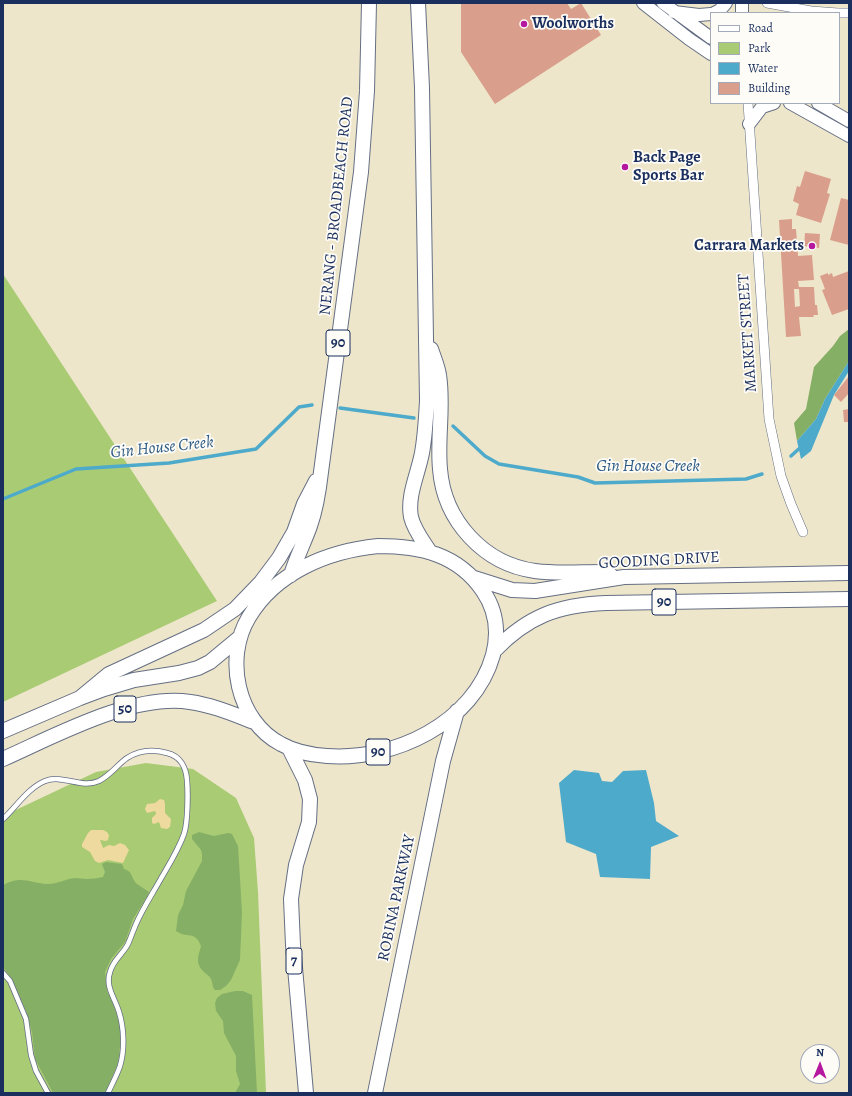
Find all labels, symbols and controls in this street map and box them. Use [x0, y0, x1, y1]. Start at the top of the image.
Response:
legend [710, 12, 840, 104]
place label: Woolworths [532, 14, 614, 34]
marker: Woolworths [519, 19, 529, 29]
text: Road [748, 20, 773, 36]
text: Park [748, 40, 771, 56]
text: Water [748, 60, 778, 76]
text: Building [748, 80, 790, 96]
street label: NERANG - BROADBEACH ROAD [316, 96, 358, 316]
place label: Back Page Sports Bar [633, 148, 704, 186]
marker: Back Page Sports Bar [620, 162, 630, 172]
place label: Carrara Markets [694, 236, 804, 256]
marker: Carrara Markets [807, 241, 817, 251]
street label: MARKET STREET [734, 273, 762, 393]
road number: 90 [326, 330, 350, 356]
water label: Gin House Creek [109, 432, 215, 464]
water label: Gin House Creek [596, 457, 700, 477]
street label: GOODING DRIVE [598, 548, 720, 574]
road number: 90 [652, 589, 676, 615]
road number: 50 [114, 696, 136, 722]
road number: 90 [366, 739, 390, 765]
street label: ROBINA PARKWAY [374, 833, 420, 963]
road number: 7 [286, 948, 302, 974]
north arrow [800, 1044, 840, 1084]
text: N [816, 1045, 824, 1060]

